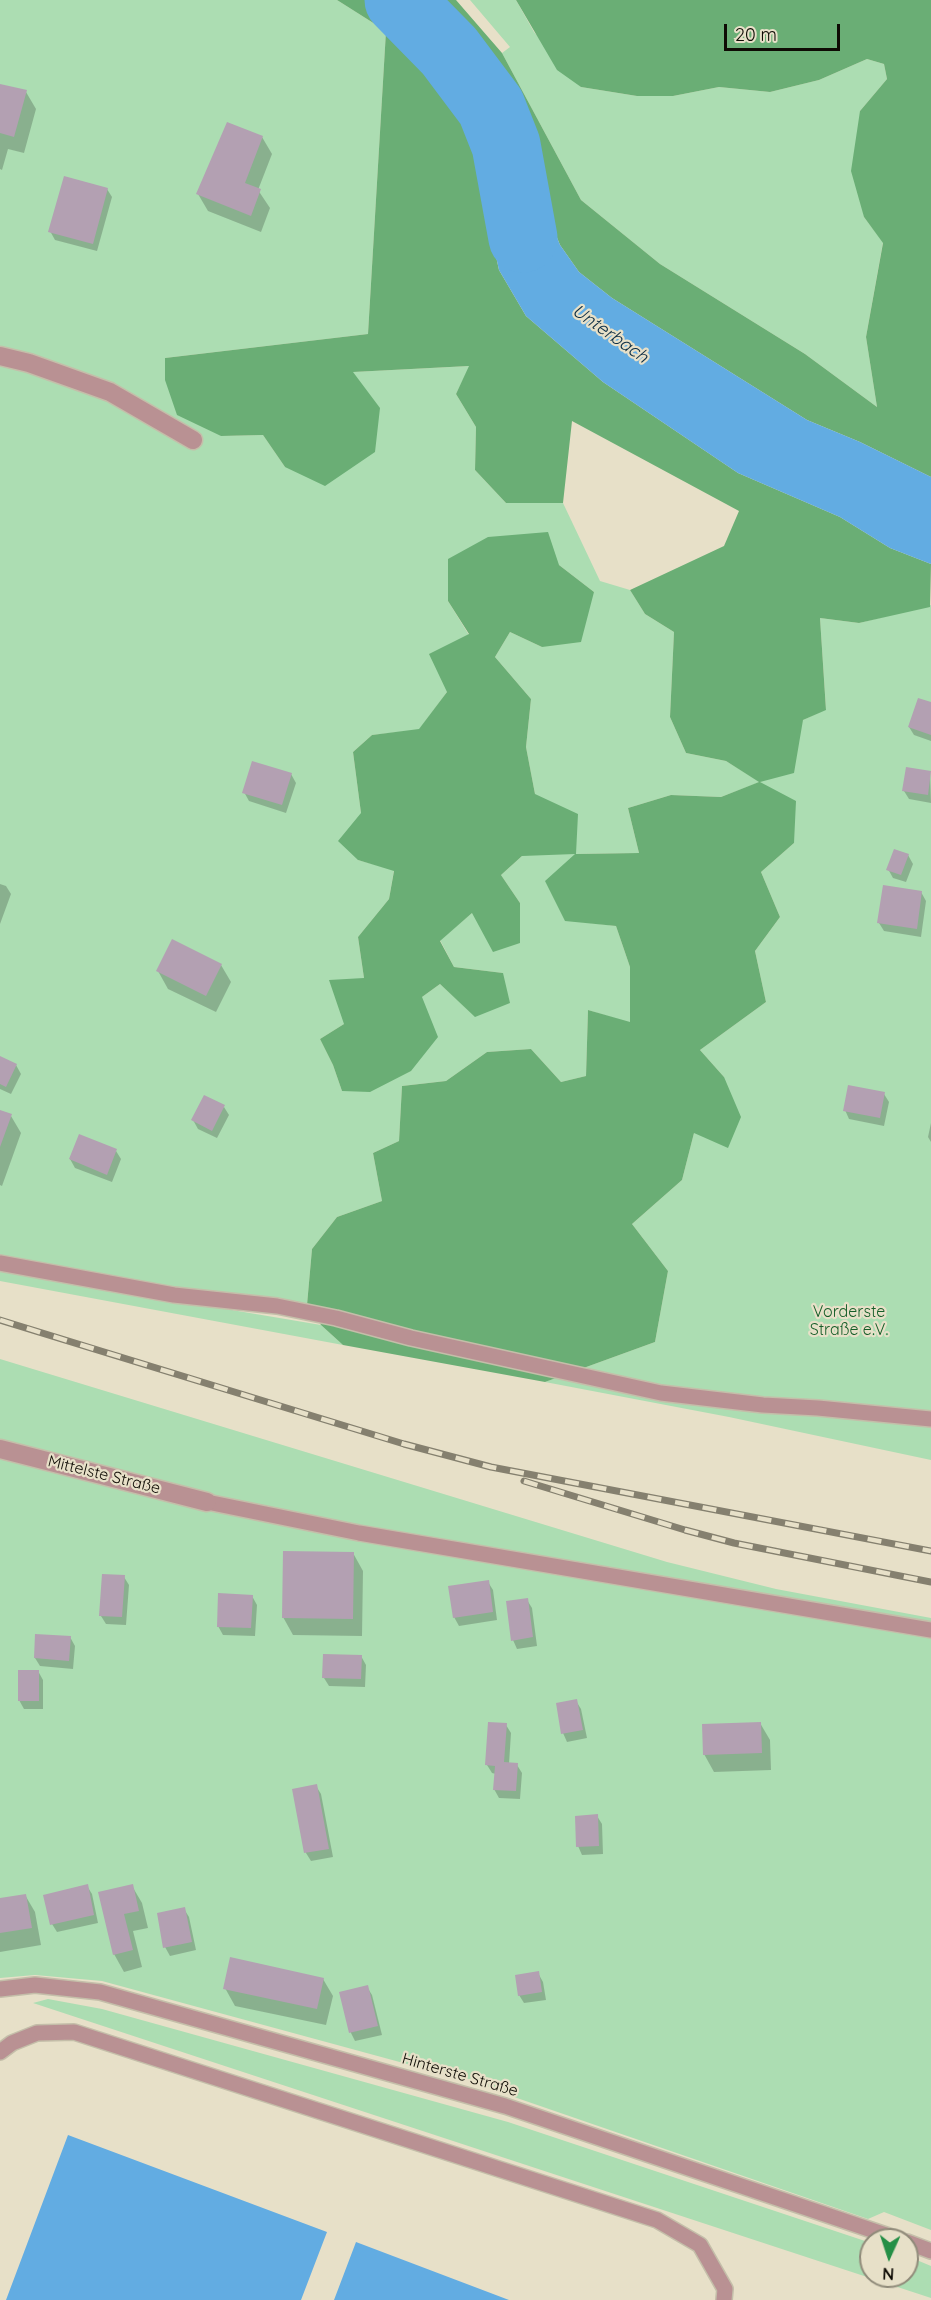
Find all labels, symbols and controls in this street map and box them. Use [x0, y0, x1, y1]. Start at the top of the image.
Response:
scale bar [727, 12, 842, 50]
text: 20 m [735, 23, 777, 46]
water label: Unterbach [568, 300, 652, 368]
park label: Vorderste Straße e.V. [810, 1302, 888, 1340]
street label: Mittelste Straße [46, 1452, 162, 1498]
street label: Hinterste Straße [400, 2049, 520, 2101]
north arrow [859, 2228, 919, 2288]
text: N [882, 2264, 895, 2284]

